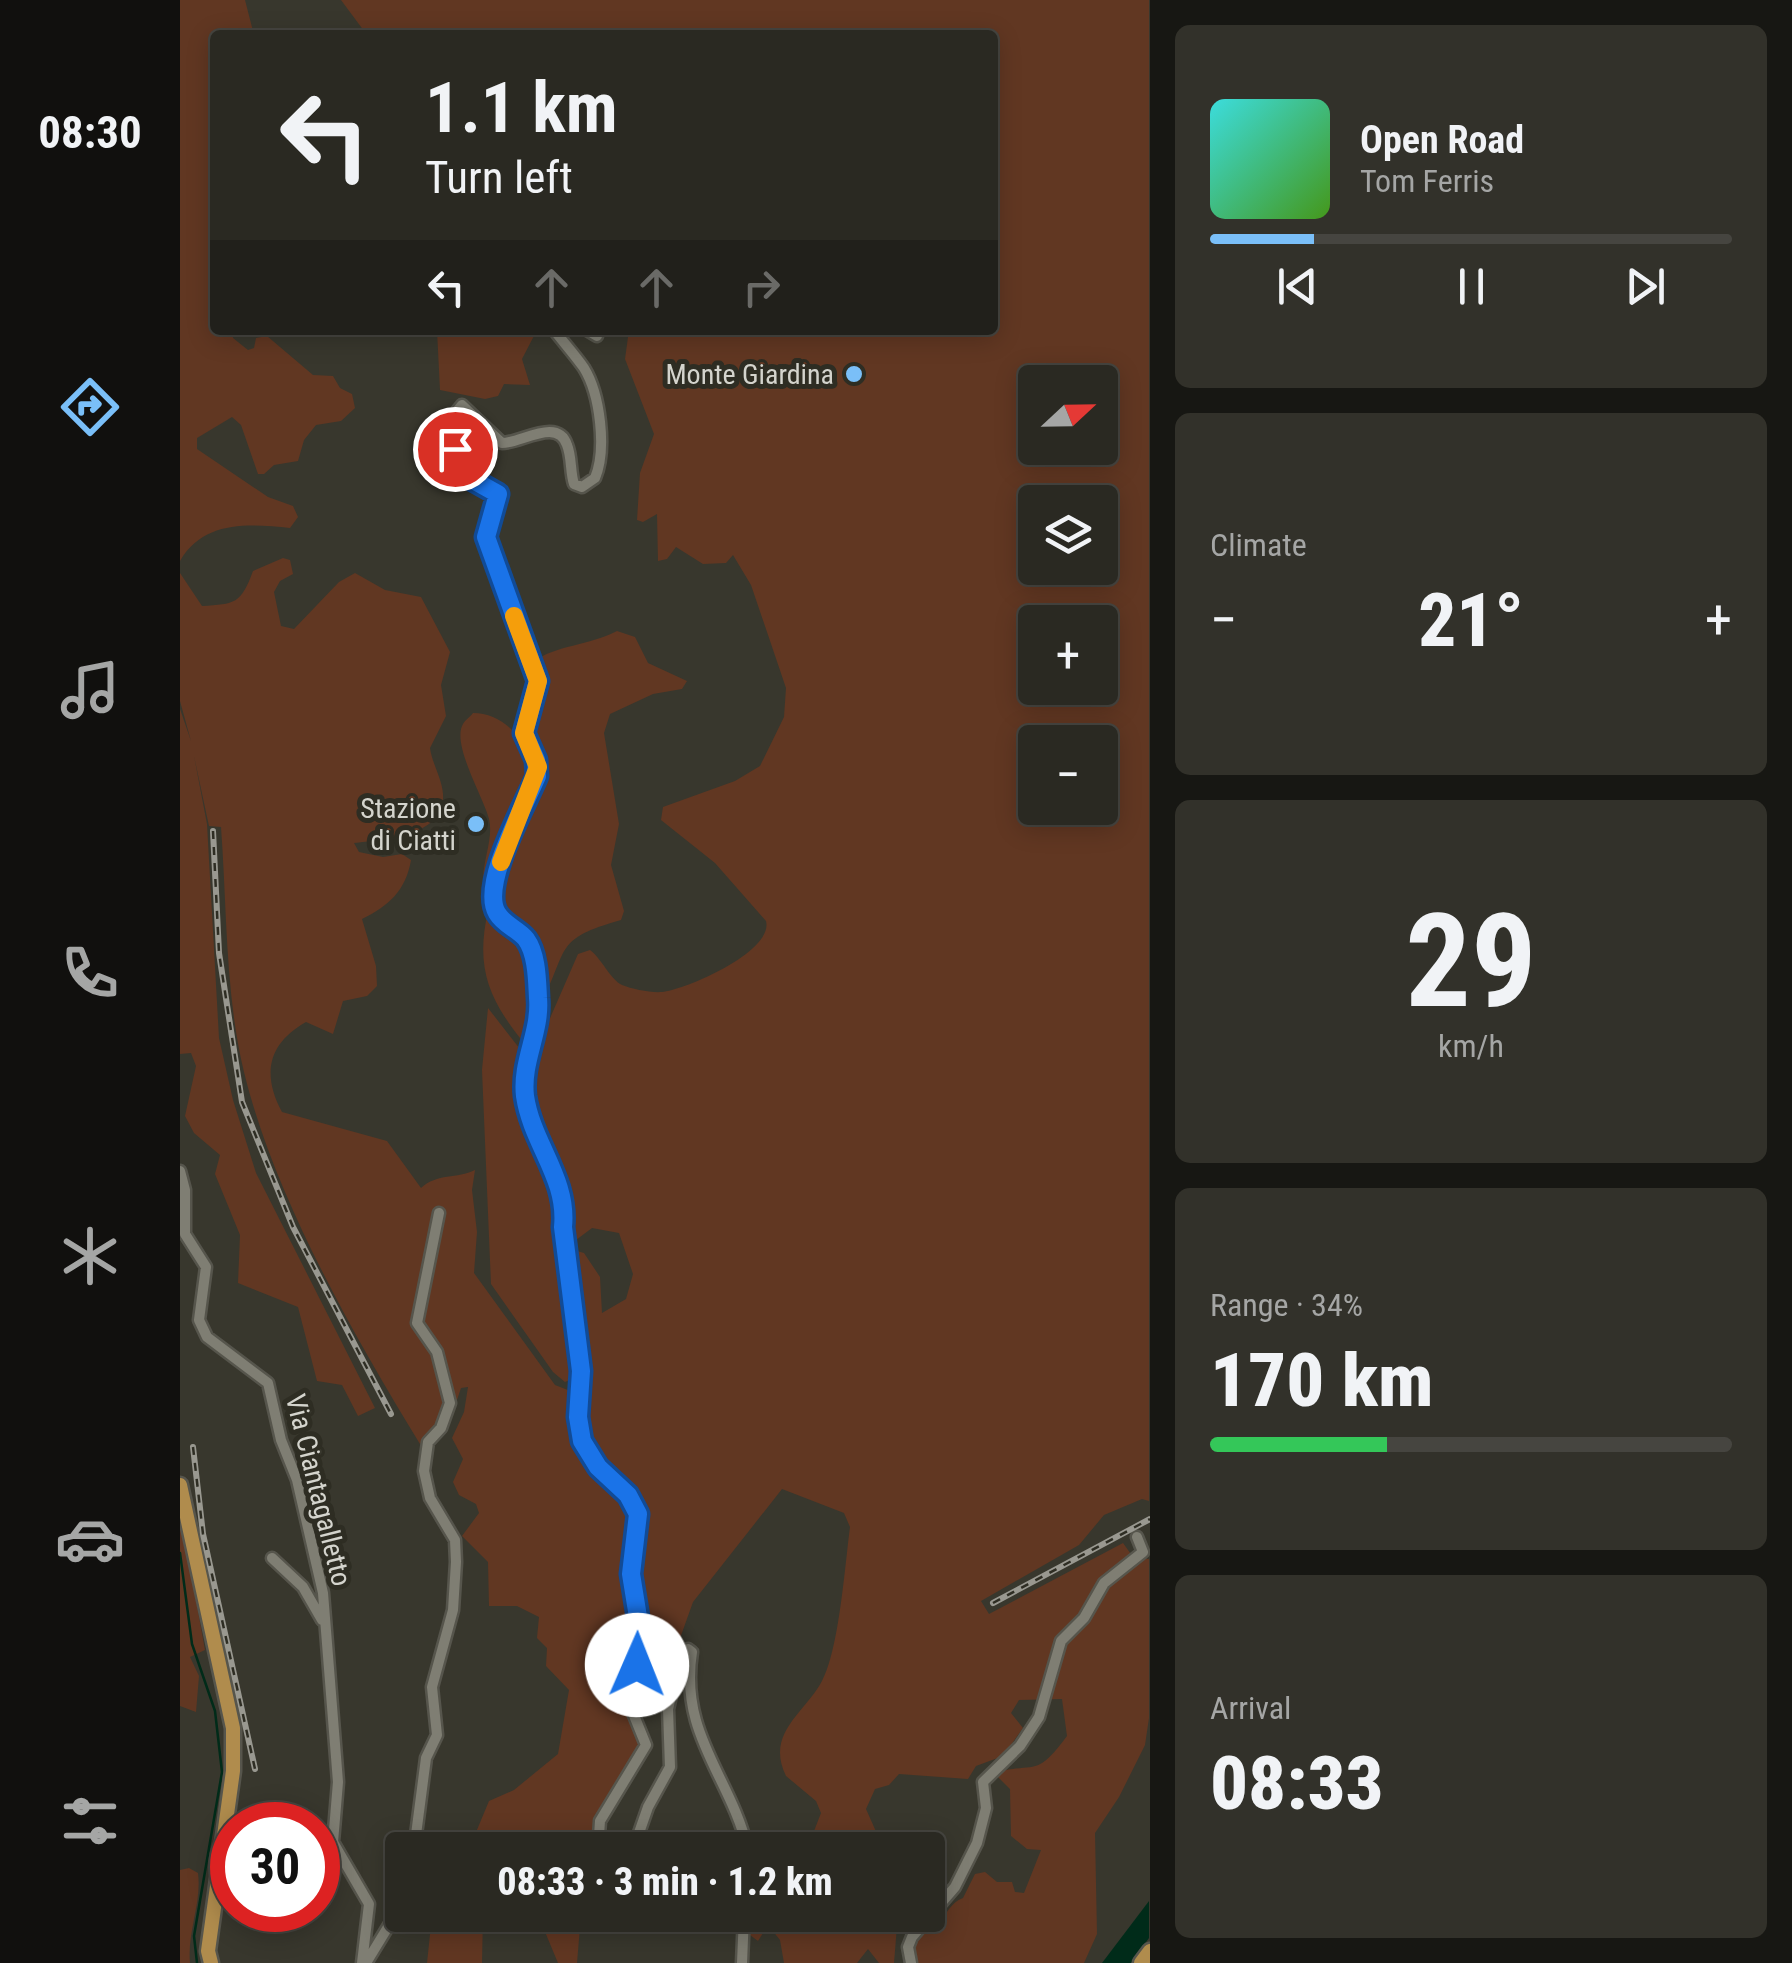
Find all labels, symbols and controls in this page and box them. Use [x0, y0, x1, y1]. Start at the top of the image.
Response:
text: 1.1 km [425, 67, 618, 149]
icon: left [260, 70, 390, 200]
text: 08:30 [38, 106, 142, 159]
text: Open Road [1360, 118, 1524, 162]
text: Turn left [425, 151, 573, 204]
text: Tom Ferris [1360, 162, 1494, 200]
icon: previous [1270, 259, 1325, 314]
icon: pause [1444, 259, 1499, 314]
icon: next [1618, 259, 1673, 314]
icon: left [419, 260, 474, 315]
icon: ahead [524, 260, 579, 315]
icon: ahead [629, 260, 684, 315]
icon: right [734, 260, 789, 315]
place label: Monte Giardina [665, 358, 834, 391]
marker: Monte Giardina [843, 363, 865, 385]
north arrow [1018, 365, 1118, 465]
map controls [1018, 365, 1118, 825]
icon: directions [55, 372, 125, 442]
pin [413, 407, 498, 492]
icon: arrive [428, 422, 483, 477]
button: layers [1018, 485, 1118, 585]
text: Climate [1210, 526, 1307, 564]
text: 21° [1418, 576, 1524, 664]
text: − [1210, 588, 1238, 652]
text: + [1705, 588, 1732, 652]
button: + [1018, 605, 1118, 705]
icon: music [55, 655, 125, 725]
button: − [1018, 725, 1118, 825]
place label: Stazione di Ciatti [360, 792, 456, 857]
marker: Stazione di Ciatti [465, 813, 487, 835]
text: 29 [1405, 885, 1537, 1038]
icon: phone [55, 938, 125, 1008]
text: km/h [1438, 1027, 1504, 1065]
icon: climate [55, 1221, 125, 1291]
text: Range · 34% [1210, 1286, 1363, 1324]
text: 170 km [1210, 1336, 1433, 1424]
street label: Via Ciantagalletto [279, 1391, 358, 1589]
icon: car [55, 1504, 125, 1574]
position arrow [585, 1613, 689, 1717]
text: Arrival [1210, 1689, 1291, 1727]
text: 08:33 [1210, 1739, 1384, 1827]
icon: filters [55, 1786, 125, 1856]
speed limit sign: 30 [210, 1802, 340, 1932]
text: 08:33 · 3 min · 1.2 km [497, 1860, 833, 1904]

